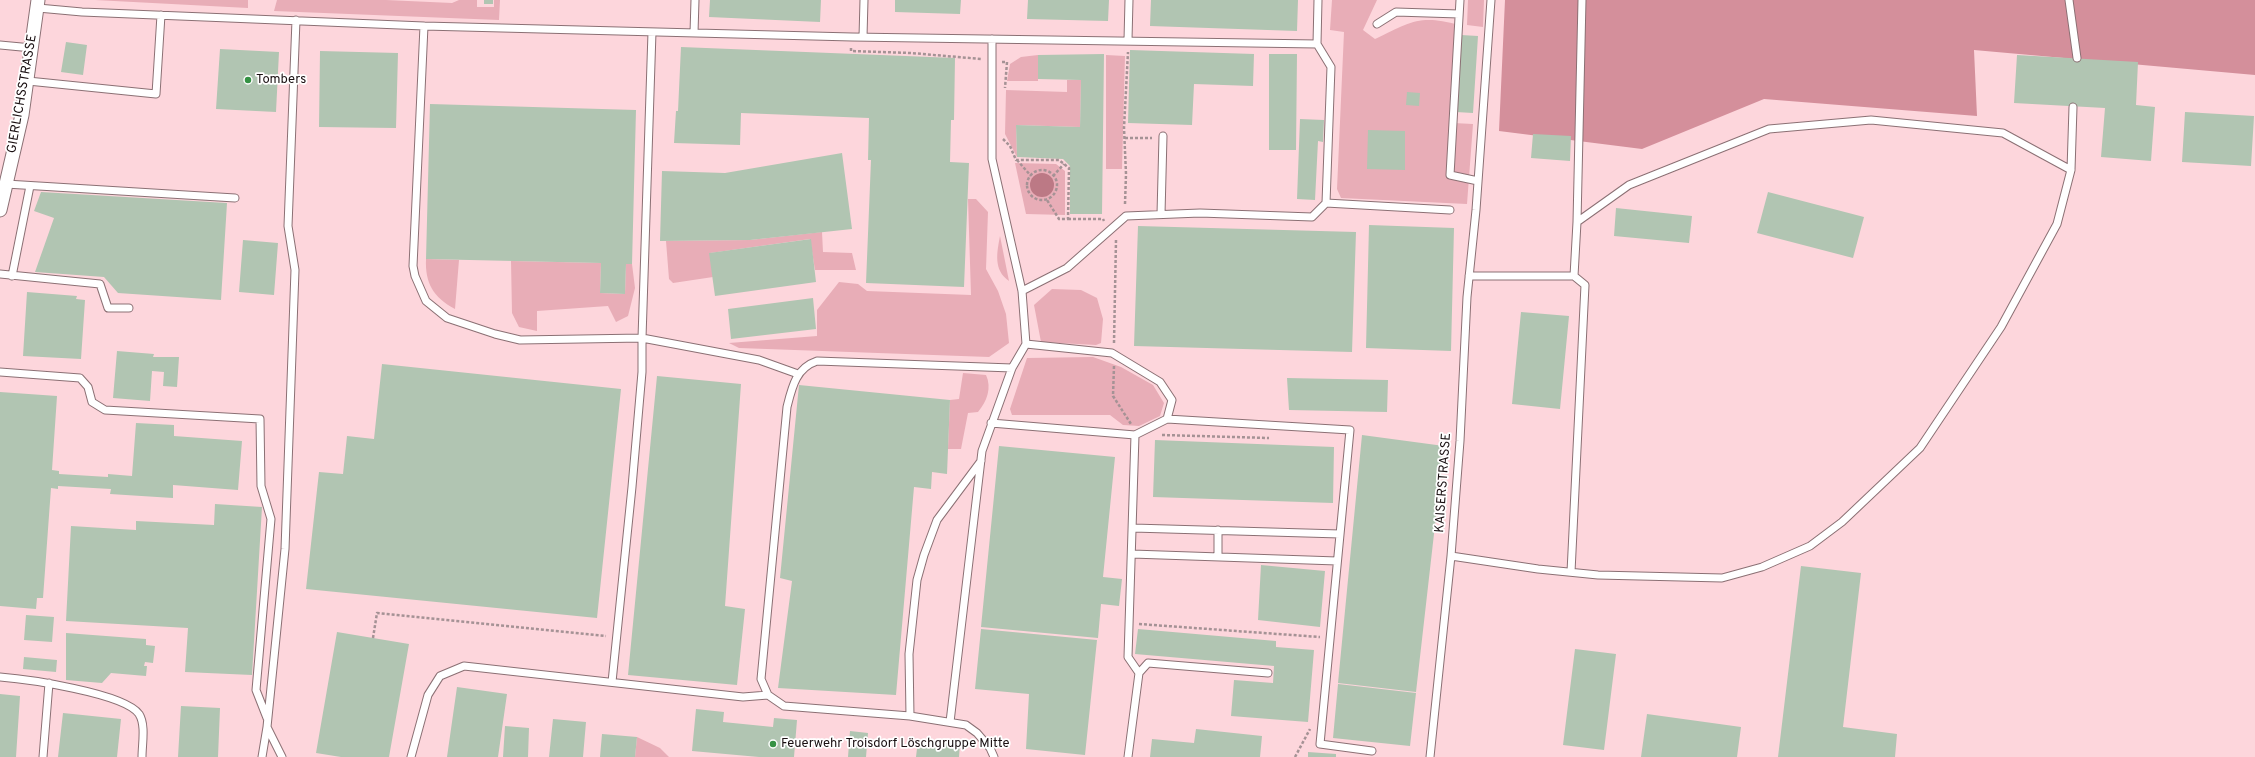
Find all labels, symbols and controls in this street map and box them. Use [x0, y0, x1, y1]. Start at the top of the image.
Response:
street label: GIERLICHSSTRASSE [5, 33, 41, 155]
place label: Tombers [256, 72, 306, 88]
marker: Tombers [243, 75, 253, 85]
street label: KAISERSTRASSE [1433, 433, 1455, 533]
place label: Feuerwehr Troisdorf Löschgruppe Mitte [781, 736, 1009, 752]
marker: Feuerwehr Troisdorf Löschgruppe Mitte [768, 739, 778, 749]

